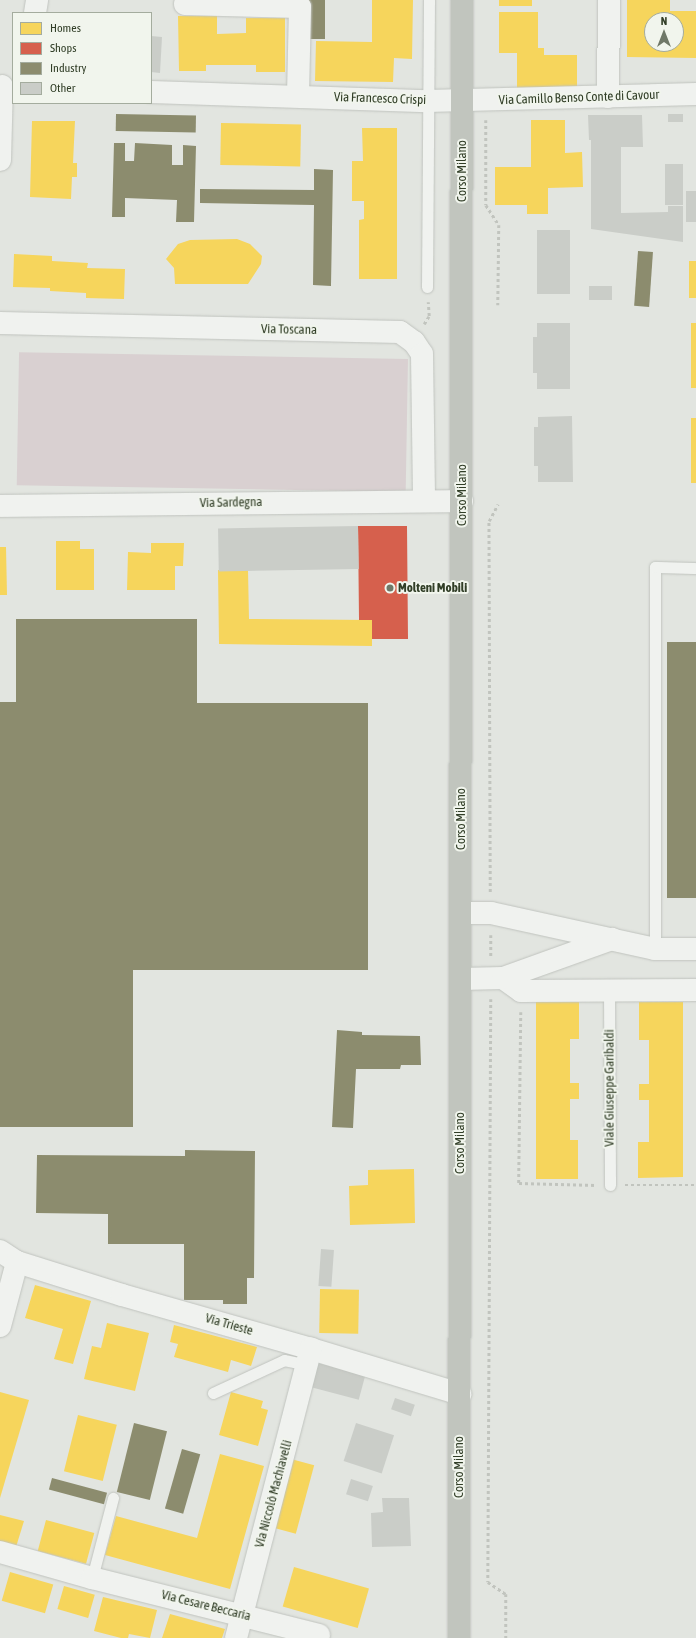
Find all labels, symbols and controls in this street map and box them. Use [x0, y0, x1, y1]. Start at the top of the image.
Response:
legend [12, 12, 152, 104]
north arrow [644, 12, 684, 52]
text: N [661, 15, 667, 27]
text: Homes [50, 21, 81, 35]
text: Shops [50, 41, 76, 55]
text: Industry [50, 61, 87, 75]
text: Other [50, 81, 75, 95]
street label: Via Camillo Benso Conte di Cavour [498, 87, 660, 109]
street label: Via Francesco Crispi [334, 90, 426, 108]
street label: Corso Milano [454, 140, 470, 202]
street label: Via Toscana [261, 322, 317, 338]
street label: Corso Milano [454, 464, 470, 526]
street label: Via Sardegna [200, 495, 262, 511]
place label: Molteni Mobili [398, 580, 467, 596]
marker: Molteni Mobili [385, 583, 395, 593]
street label: Corso Milano [453, 788, 469, 850]
street label: Viale Giuseppe Garibaldi [602, 1029, 618, 1147]
street label: Corso Milano [452, 1112, 468, 1174]
street label: Via Trieste [203, 1311, 255, 1339]
street label: Corso Milano [451, 1436, 467, 1498]
street label: Via Niccolò Machiavelli [252, 1439, 296, 1549]
street label: Via Cesare Beccaria [160, 1587, 252, 1625]

